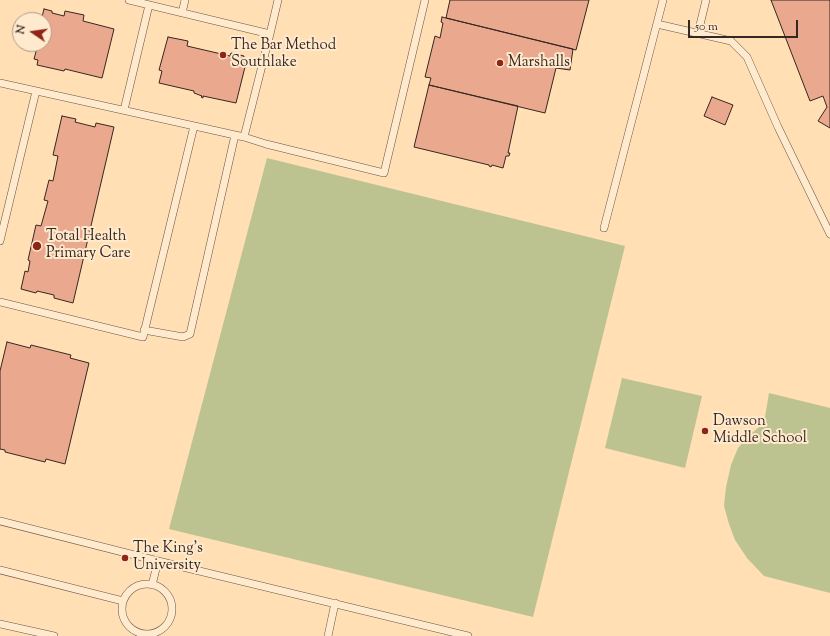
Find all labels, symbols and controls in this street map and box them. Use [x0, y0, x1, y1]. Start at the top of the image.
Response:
north arrow [12, 12, 52, 52]
scale bar [690, 12, 800, 38]
text: 50 m [695, 18, 718, 36]
text: N [12, 23, 30, 36]
place label: The Bar Method Southlake [231, 37, 336, 72]
marker: The Bar Method Southlake [218, 50, 228, 60]
place label: Marshalls [508, 54, 570, 72]
marker: Marshalls [495, 58, 505, 68]
place label: Total Health Primary Care [46, 228, 131, 263]
marker: Total Health Primary Care [31, 240, 43, 252]
place label: Dawson Middle School [713, 413, 807, 448]
marker: Dawson Middle School [700, 426, 710, 436]
place label: The King’s University [133, 540, 203, 575]
marker: The King’s University [120, 553, 130, 563]

